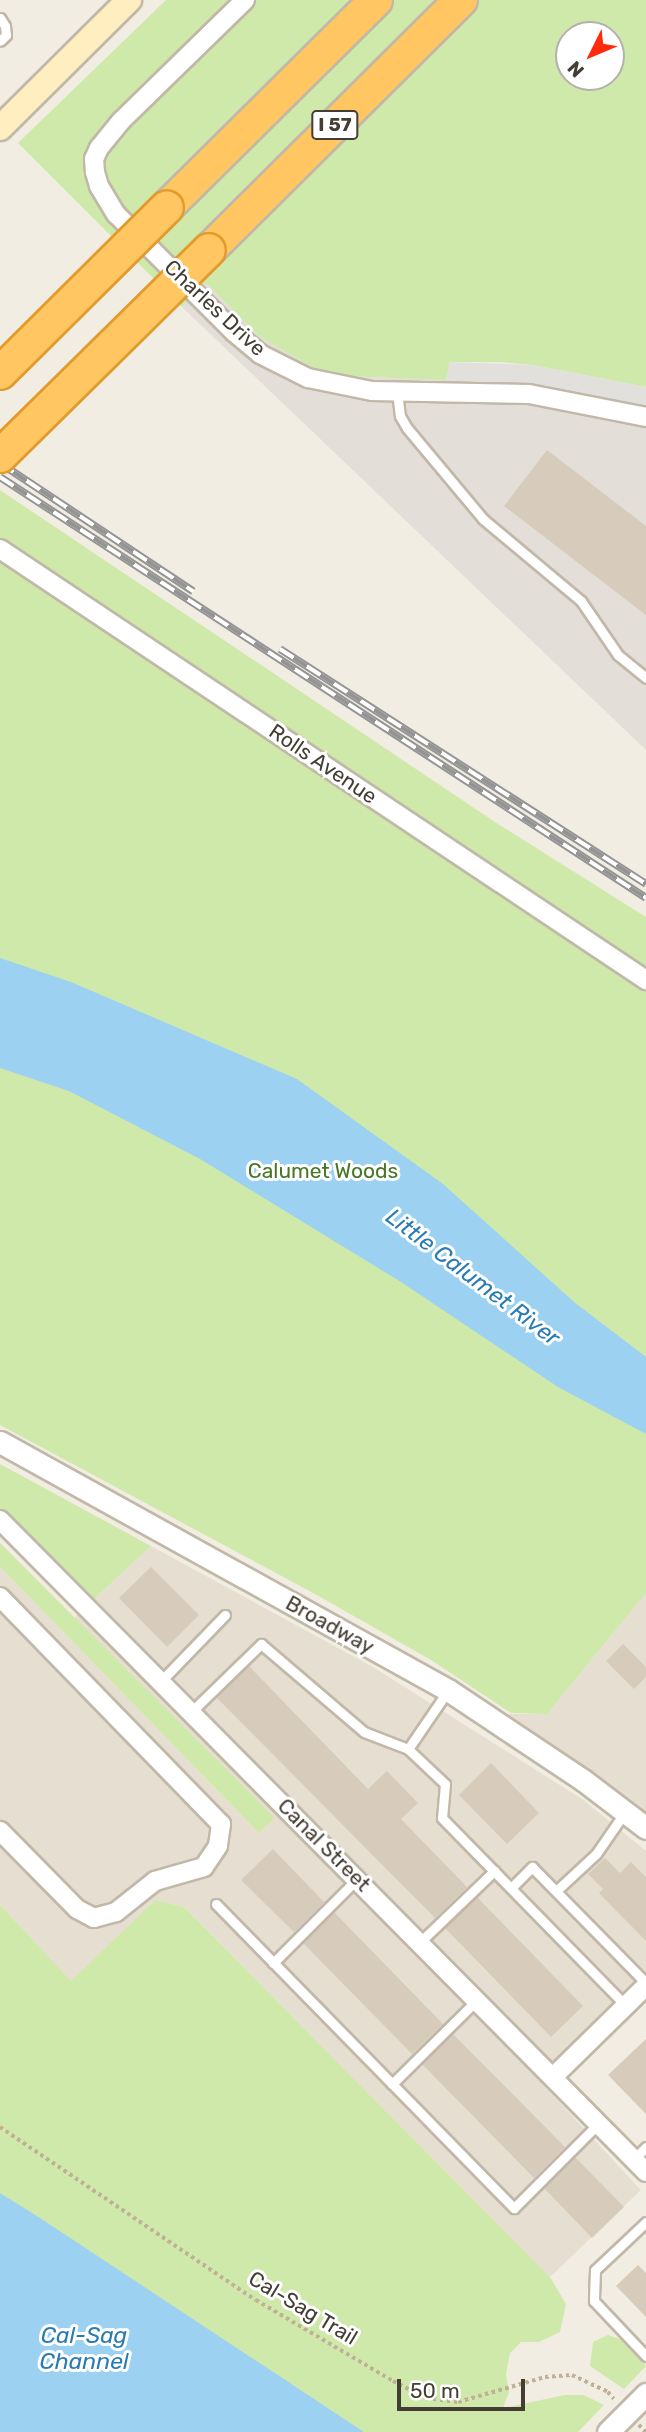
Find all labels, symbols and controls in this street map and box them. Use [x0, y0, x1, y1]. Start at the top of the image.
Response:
north arrow [555, 21, 625, 91]
text: N [563, 56, 589, 82]
road number: I 57 [310, 110, 360, 140]
street label: Charles Drive [159, 255, 271, 361]
street label: Rolls Avenue [264, 719, 382, 809]
park label: Calumet Woods [248, 1158, 398, 1184]
water label: Little Calumet River [381, 1203, 565, 1351]
street label: Broadway [281, 1590, 379, 1660]
street label: Canal Street [272, 1793, 376, 1897]
street label: Cal-Sag Trail [244, 2266, 362, 2350]
water label: Cal-Sag Channel [39, 2321, 129, 2375]
scale bar [401, 2366, 529, 2410]
text: 50 m [410, 2378, 460, 2403]

